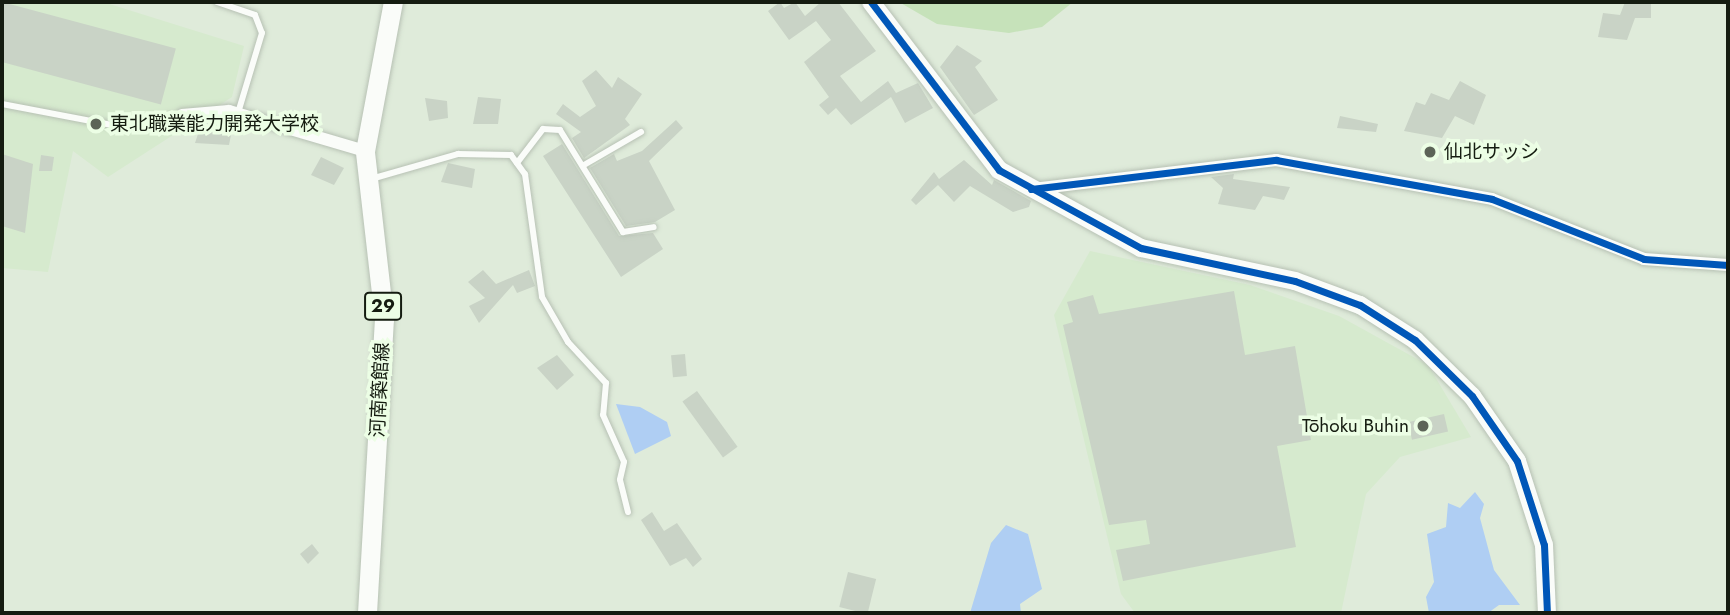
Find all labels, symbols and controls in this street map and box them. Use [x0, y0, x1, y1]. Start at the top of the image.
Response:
place label: 東北職業能力開発大学校 [110, 113, 319, 135]
marker: 東北職業能力開発大学校 [88, 116, 104, 132]
place label: 仙北サッシ [1444, 141, 1539, 163]
marker: 仙北サッシ [1422, 144, 1438, 160]
road number: 29 [364, 292, 402, 320]
street label: 河南築館線 [366, 342, 394, 438]
place label: Tōhoku Buhin [1302, 415, 1409, 437]
marker: Tōhoku Buhin [1415, 418, 1431, 434]

